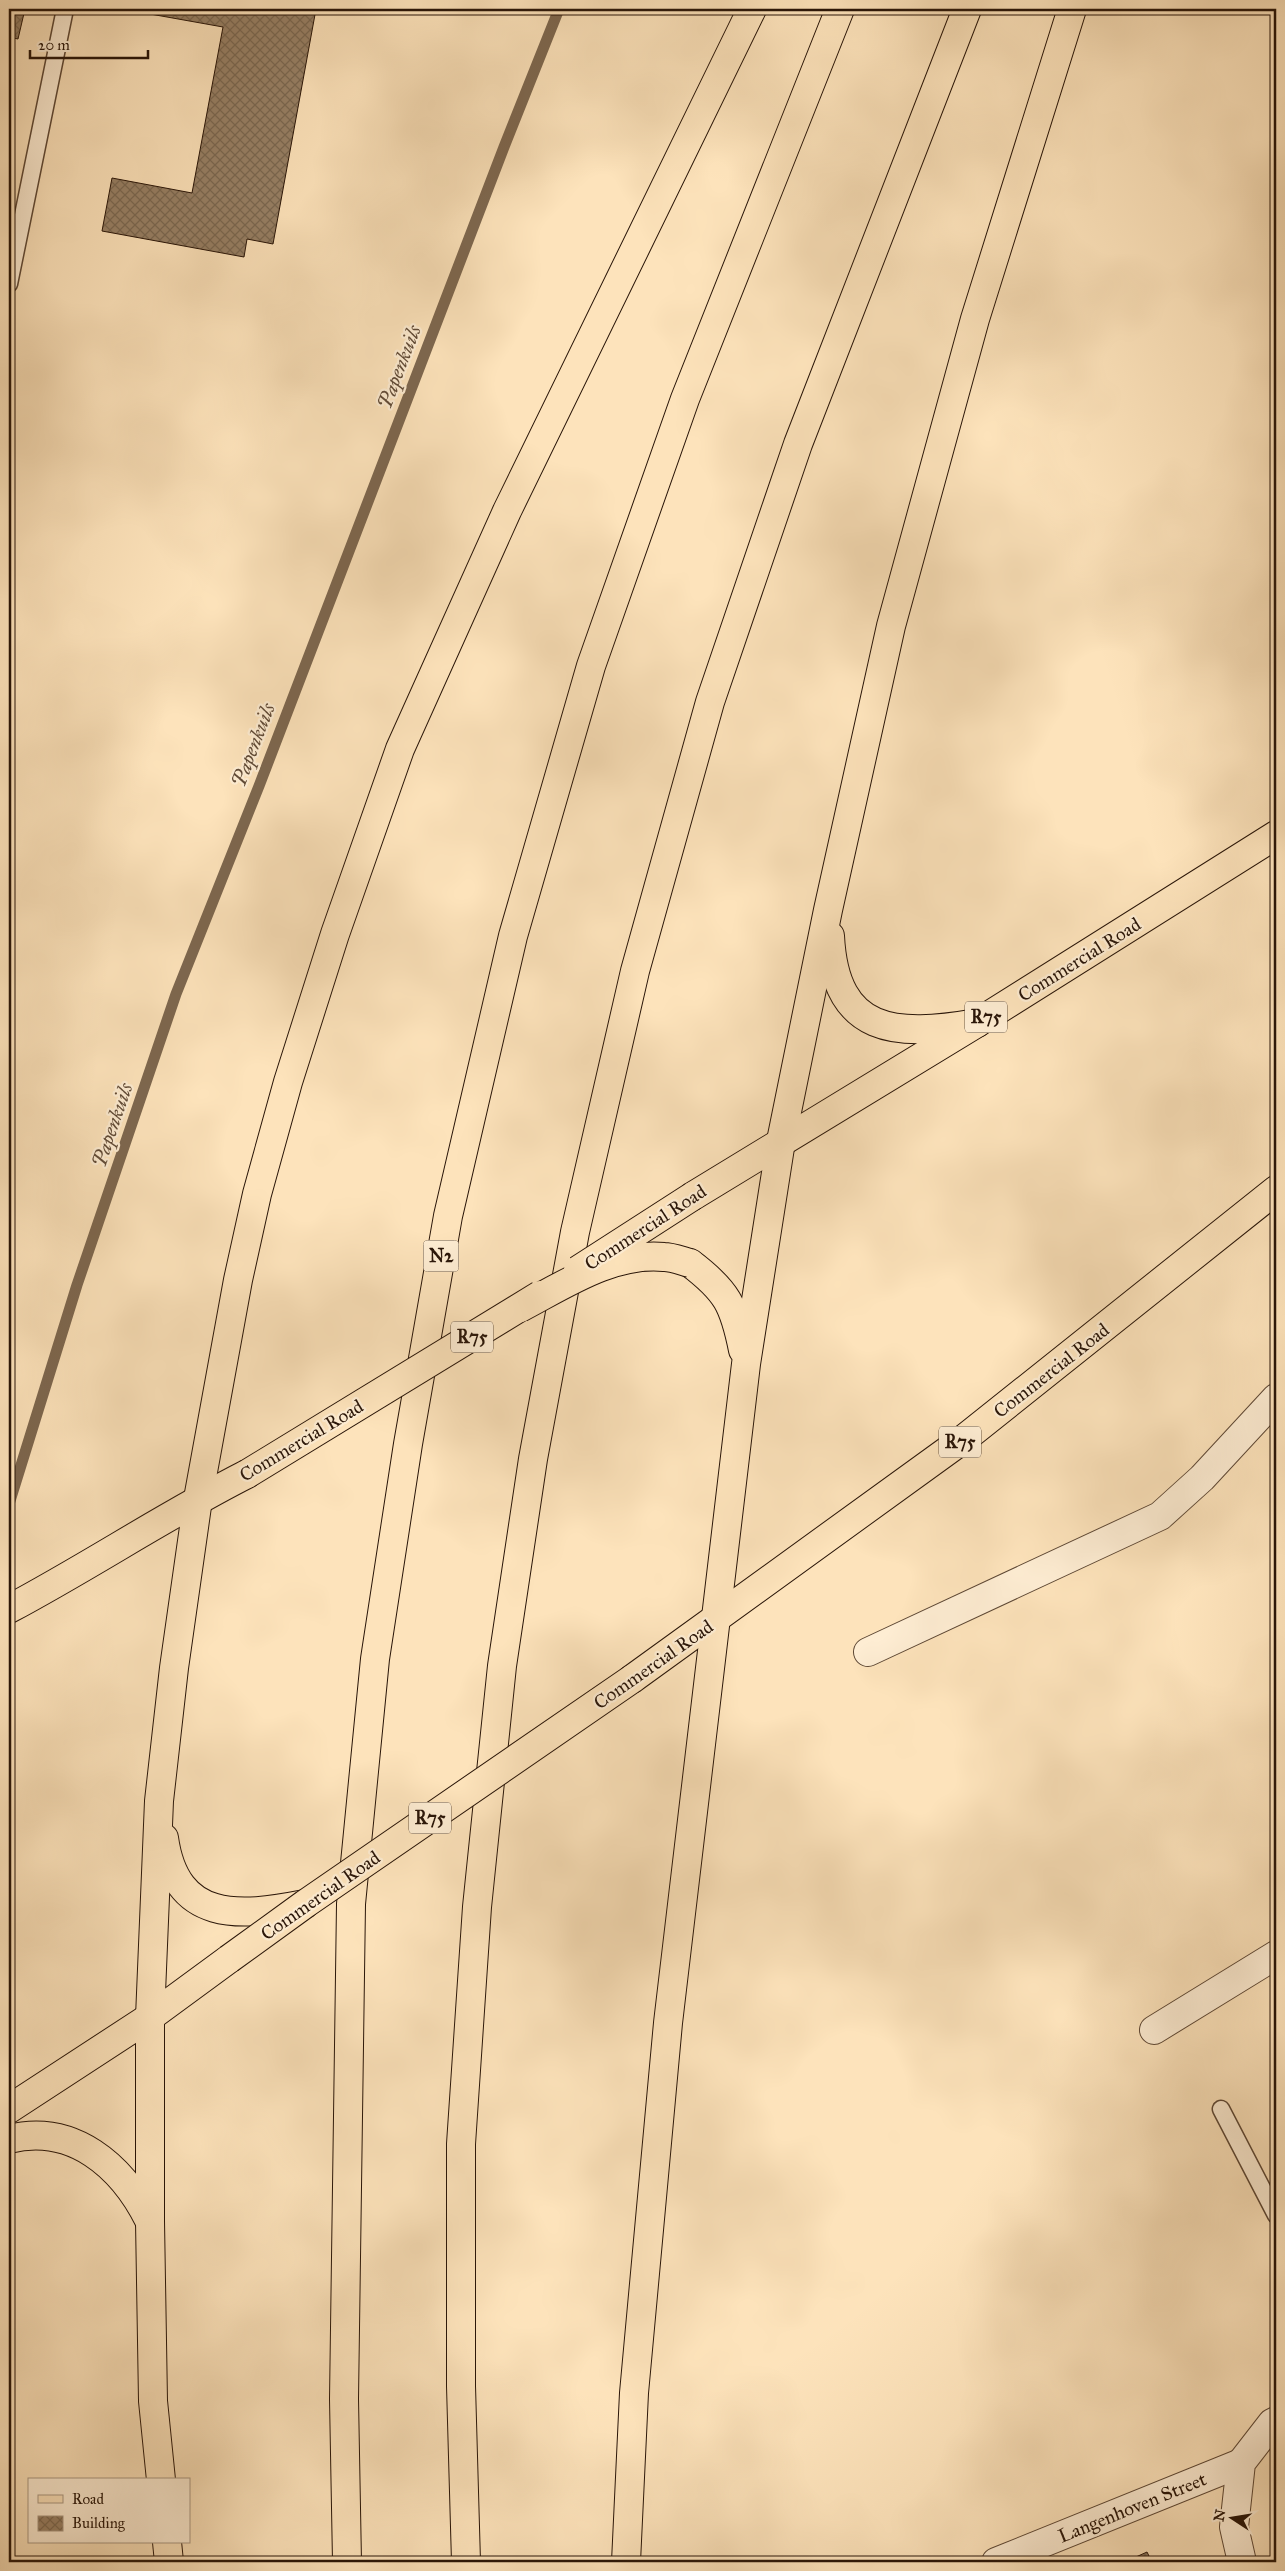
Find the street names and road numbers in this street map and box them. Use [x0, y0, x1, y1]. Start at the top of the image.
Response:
street label: Commercial Road [1014, 912, 1145, 1006]
road number: R75 [965, 1002, 1007, 1032]
street label: Commercial Road [580, 1179, 711, 1275]
road number: N2 [424, 1240, 458, 1272]
street label: Commercial Road [989, 1318, 1114, 1423]
road number: R75 [451, 1321, 493, 1352]
street label: Commercial Road [235, 1394, 368, 1486]
road number: R75 [939, 1426, 981, 1458]
street label: Commercial Road [589, 1614, 718, 1714]
road number: R75 [409, 1802, 451, 1834]
street label: Commercial Road [256, 1845, 385, 1945]
street label: Langenhoven Street [1055, 2467, 1210, 2549]

